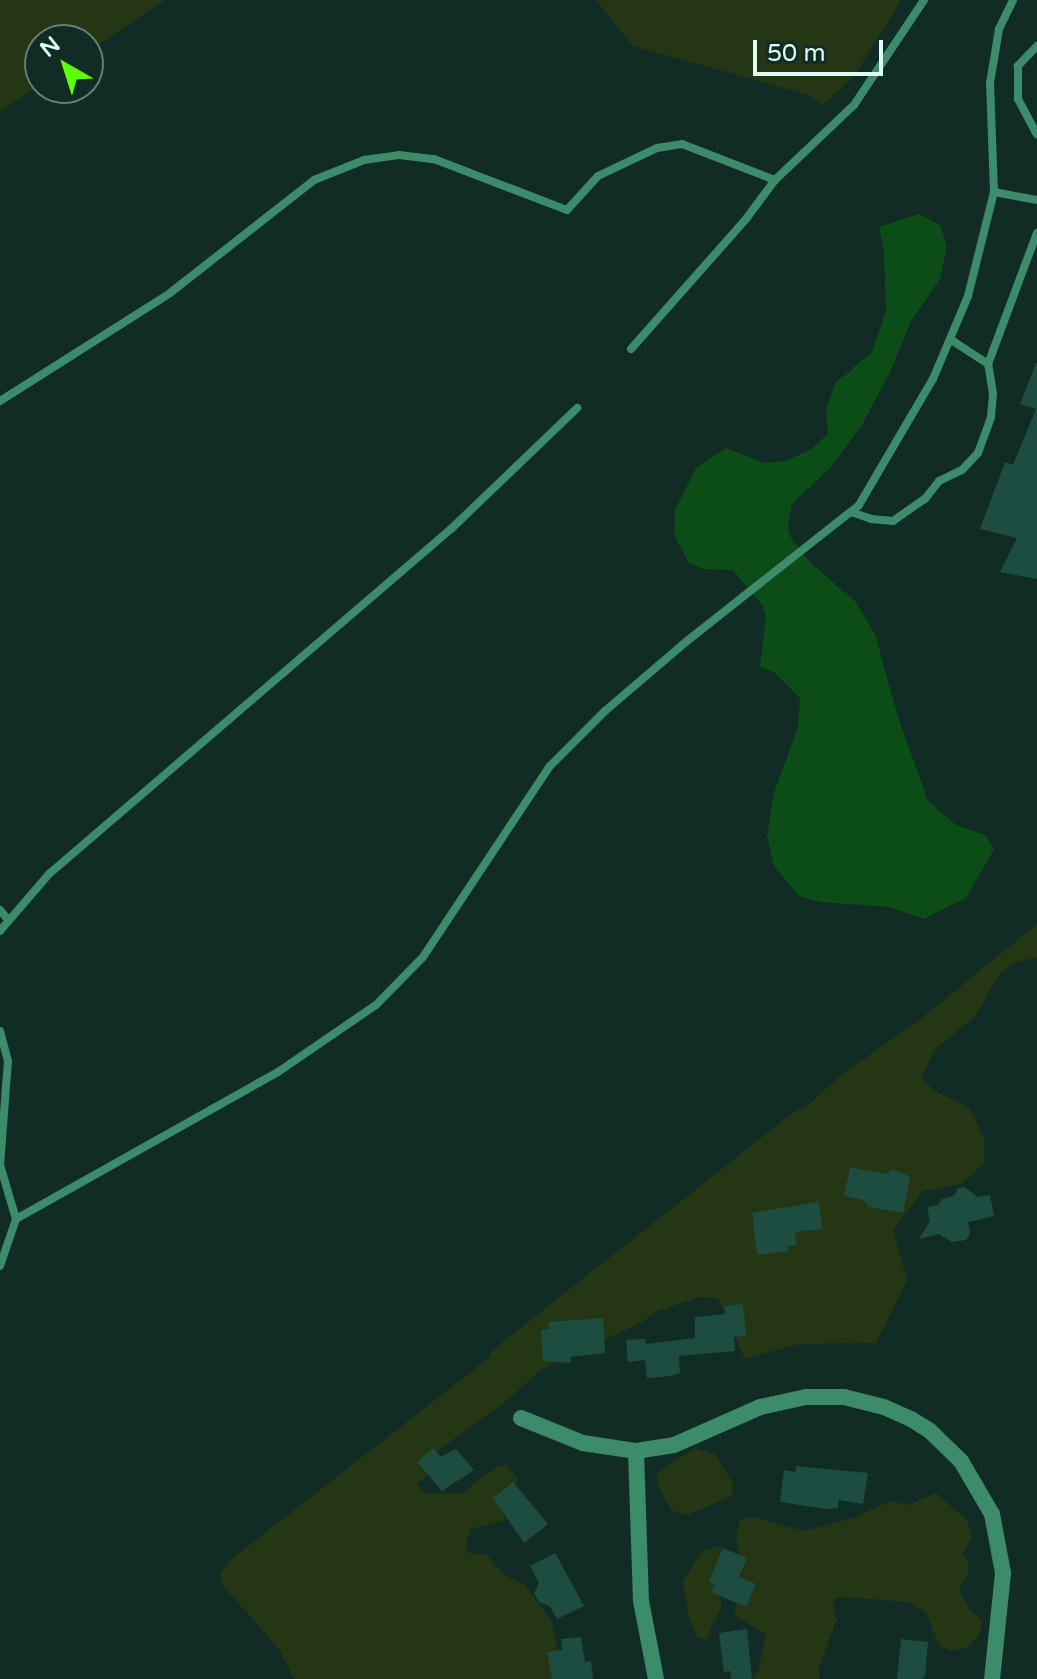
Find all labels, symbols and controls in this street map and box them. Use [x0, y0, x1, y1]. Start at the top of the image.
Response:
north arrow [24, 24, 104, 104]
scale bar [757, 24, 887, 74]
text: N [35, 31, 65, 63]
text: 50 m [767, 39, 825, 68]

